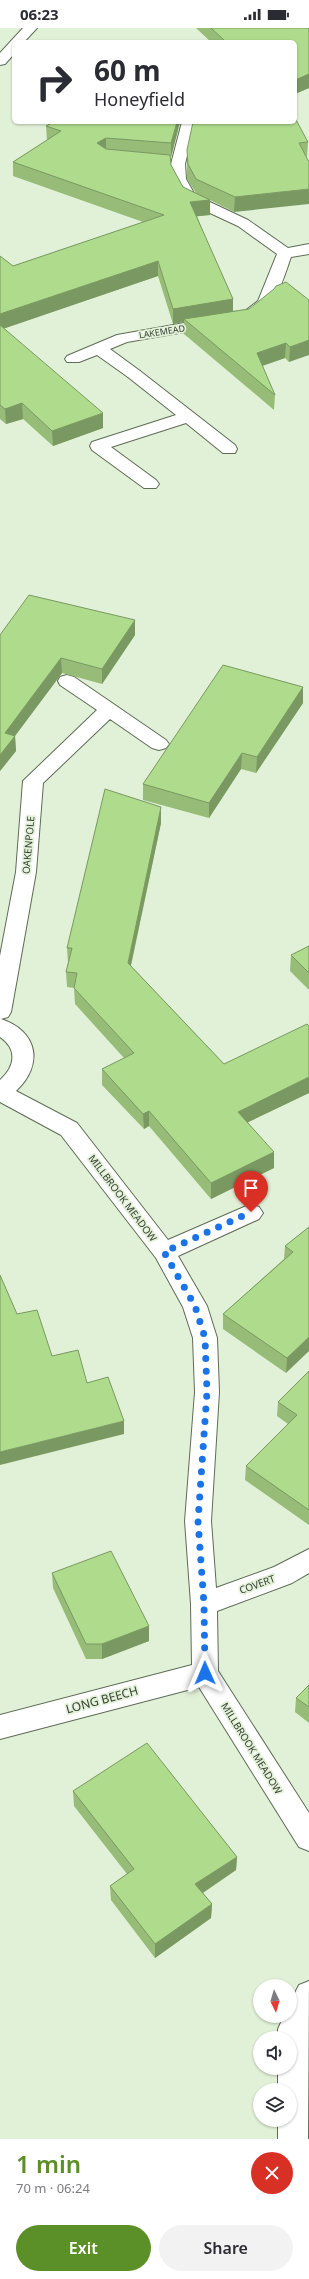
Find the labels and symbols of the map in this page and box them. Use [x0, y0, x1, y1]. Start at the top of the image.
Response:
street label: LAKEMEAD [138, 321, 186, 342]
street label: OAKENPOLE [18, 815, 38, 875]
street label: MILLBROOK MEADOW [86, 1152, 161, 1245]
pin [234, 1171, 268, 1212]
street label: COVERT [237, 1571, 277, 1597]
position arrow [184, 1652, 226, 1694]
street label: LONG BEECH [64, 1682, 140, 1717]
street label: MILLBROOK MEADOW [218, 1700, 286, 1797]
north arrow [253, 1979, 297, 2023]

